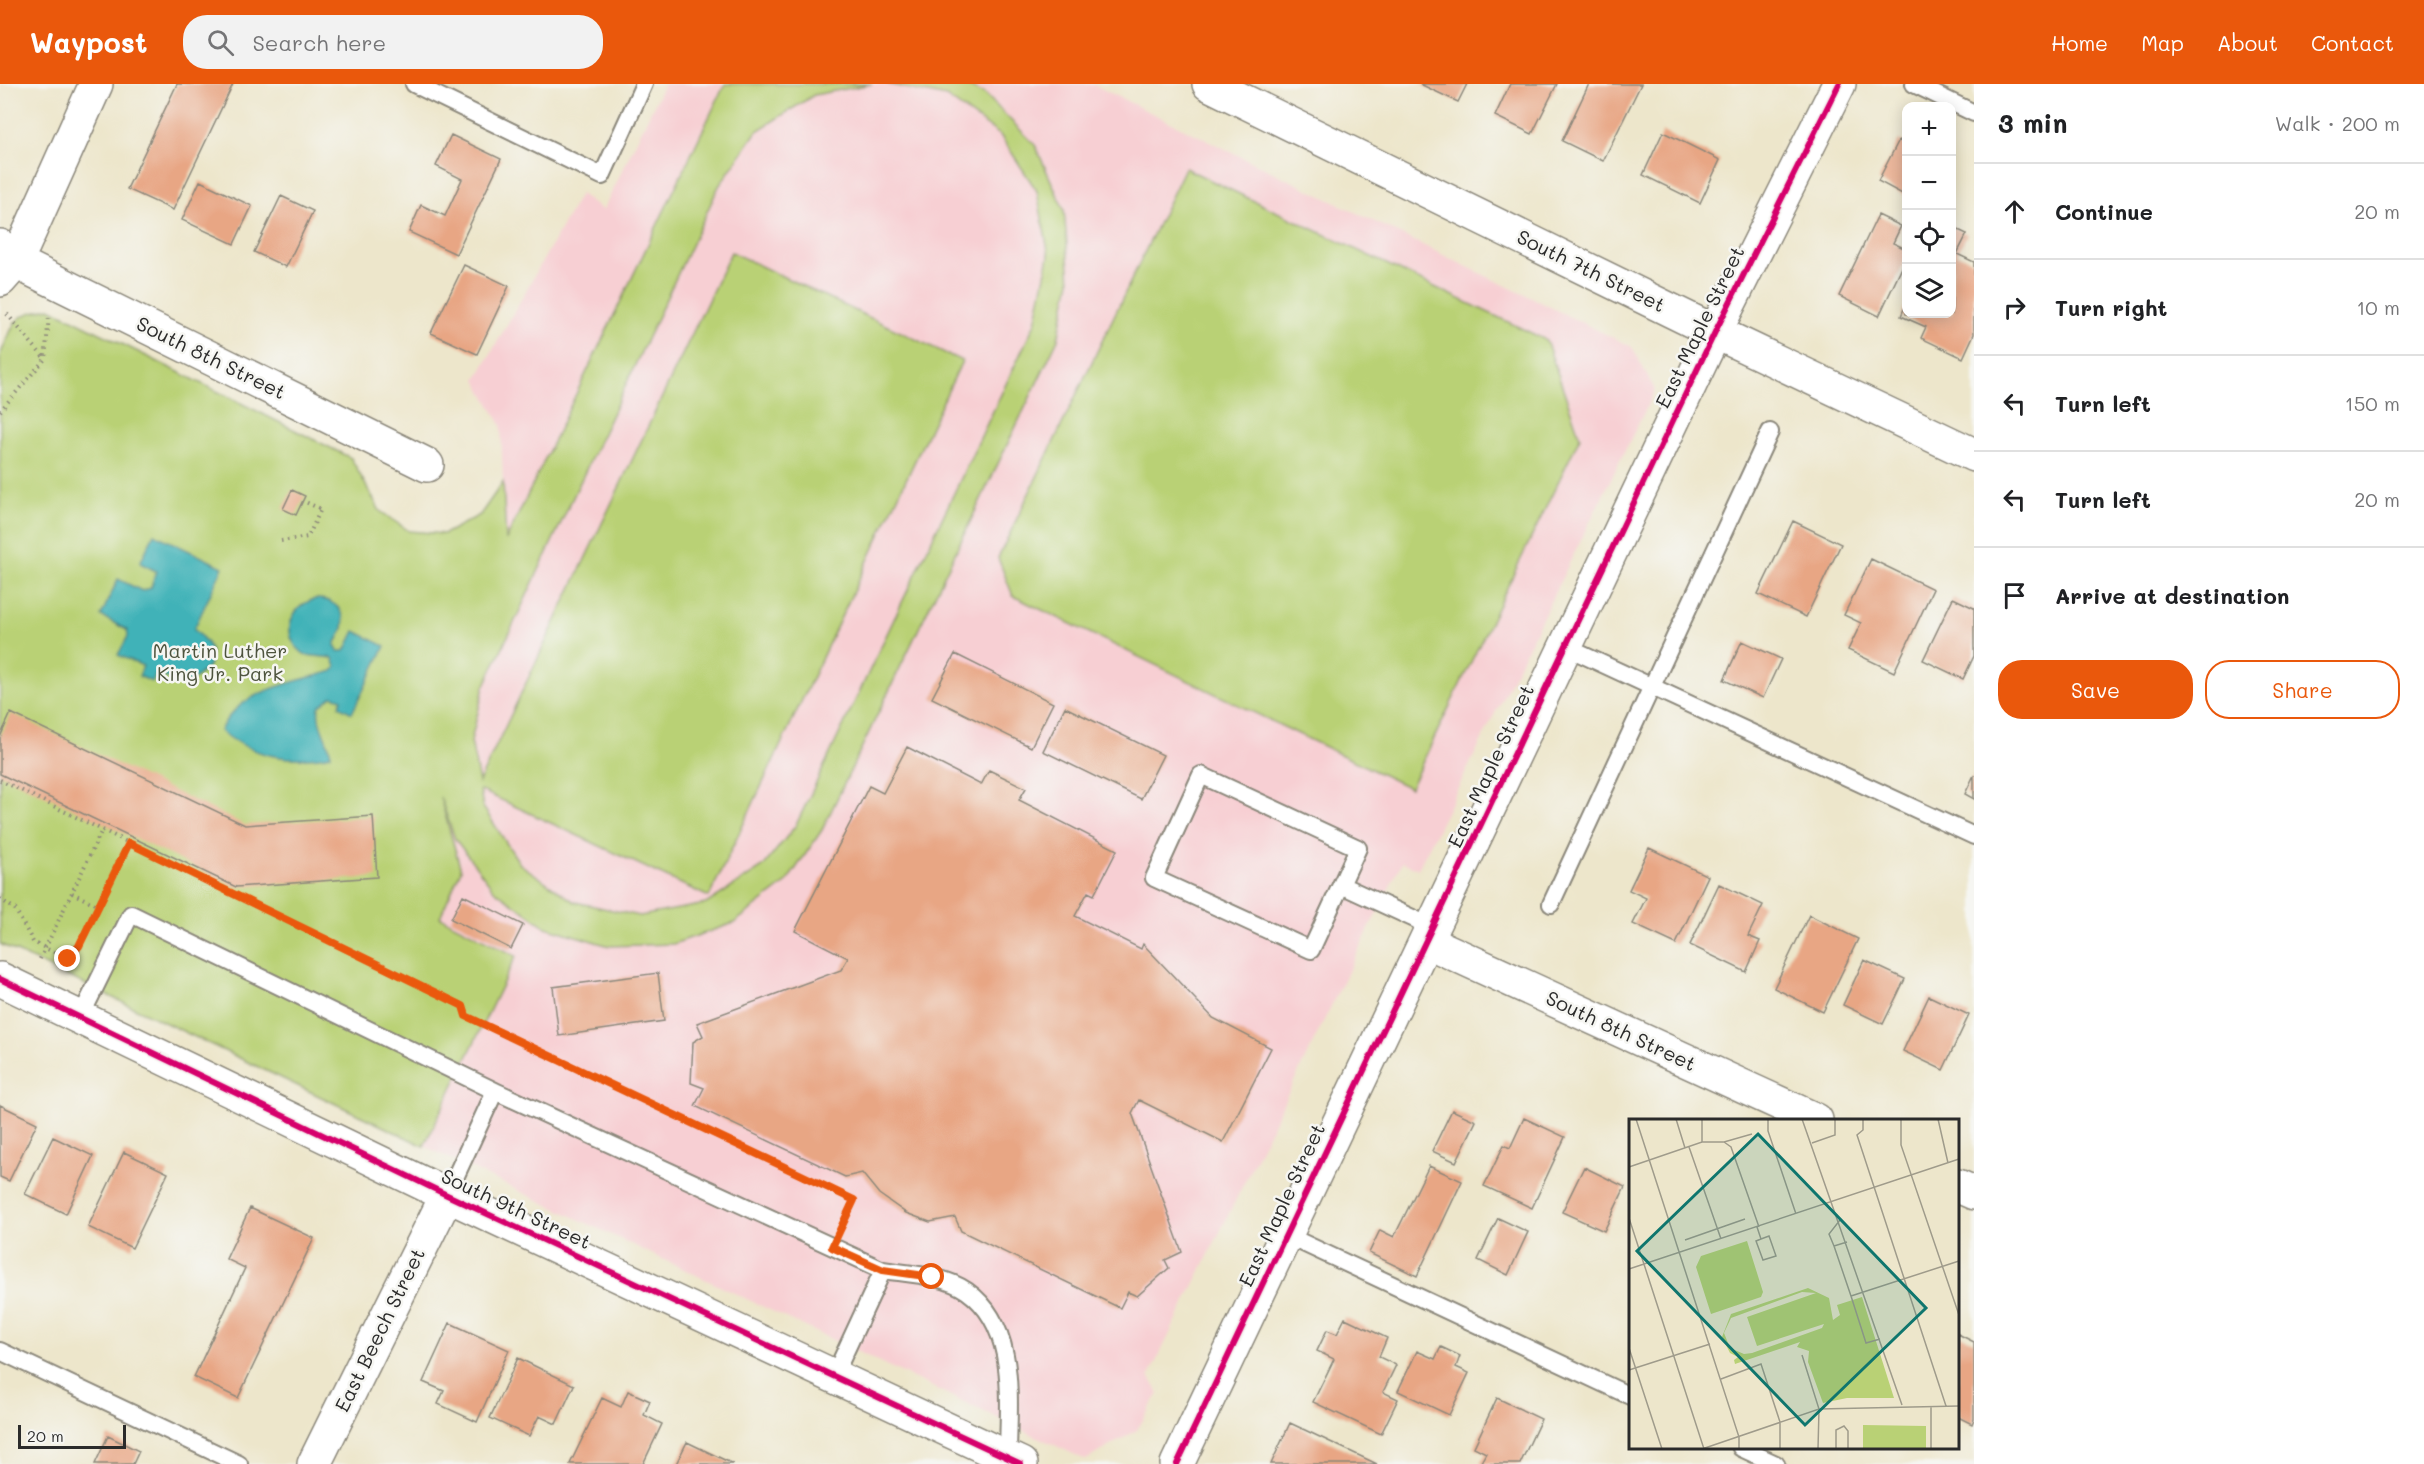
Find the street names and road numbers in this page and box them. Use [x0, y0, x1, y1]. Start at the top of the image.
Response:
street label: South 7th Street [1513, 223, 1670, 317]
street label: East Maple Street [1649, 241, 1750, 412]
street label: South 8th Street [133, 310, 290, 404]
street label: East Maple Street [1441, 680, 1539, 851]
street label: South 8th Street [1542, 984, 1701, 1076]
street label: East Maple Street [1232, 1119, 1330, 1290]
street label: South 9th Street [437, 1162, 596, 1254]
street label: East Beech Street [328, 1243, 430, 1416]

